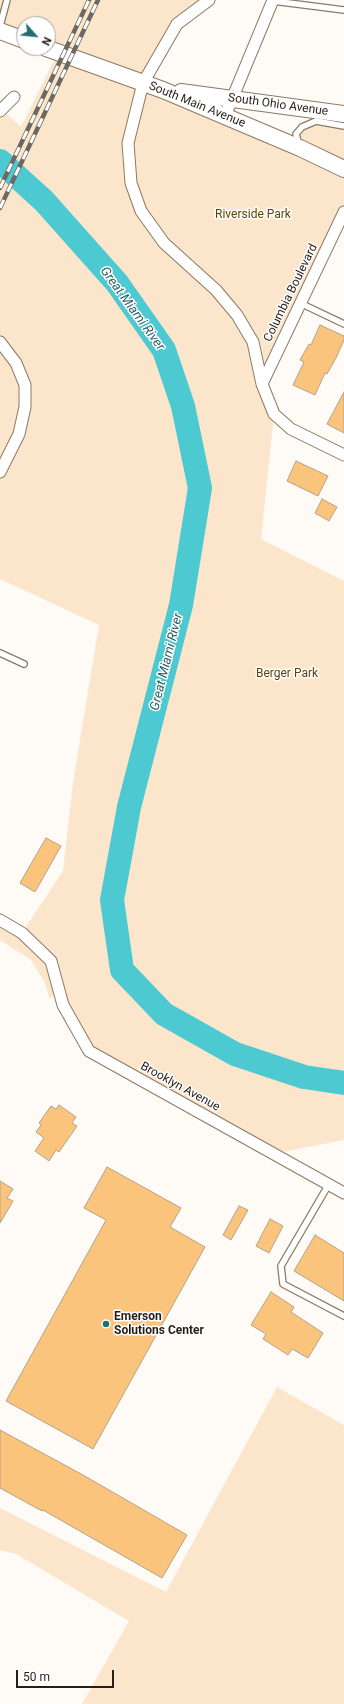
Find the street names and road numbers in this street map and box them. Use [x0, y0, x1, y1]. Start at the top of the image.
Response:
street label: South Main Avenue [147, 79, 247, 131]
street label: South Ohio Avenue [227, 91, 329, 119]
street label: Columbia Boulevard [261, 242, 321, 344]
street label: Brooklyn Avenue [138, 1059, 222, 1115]

